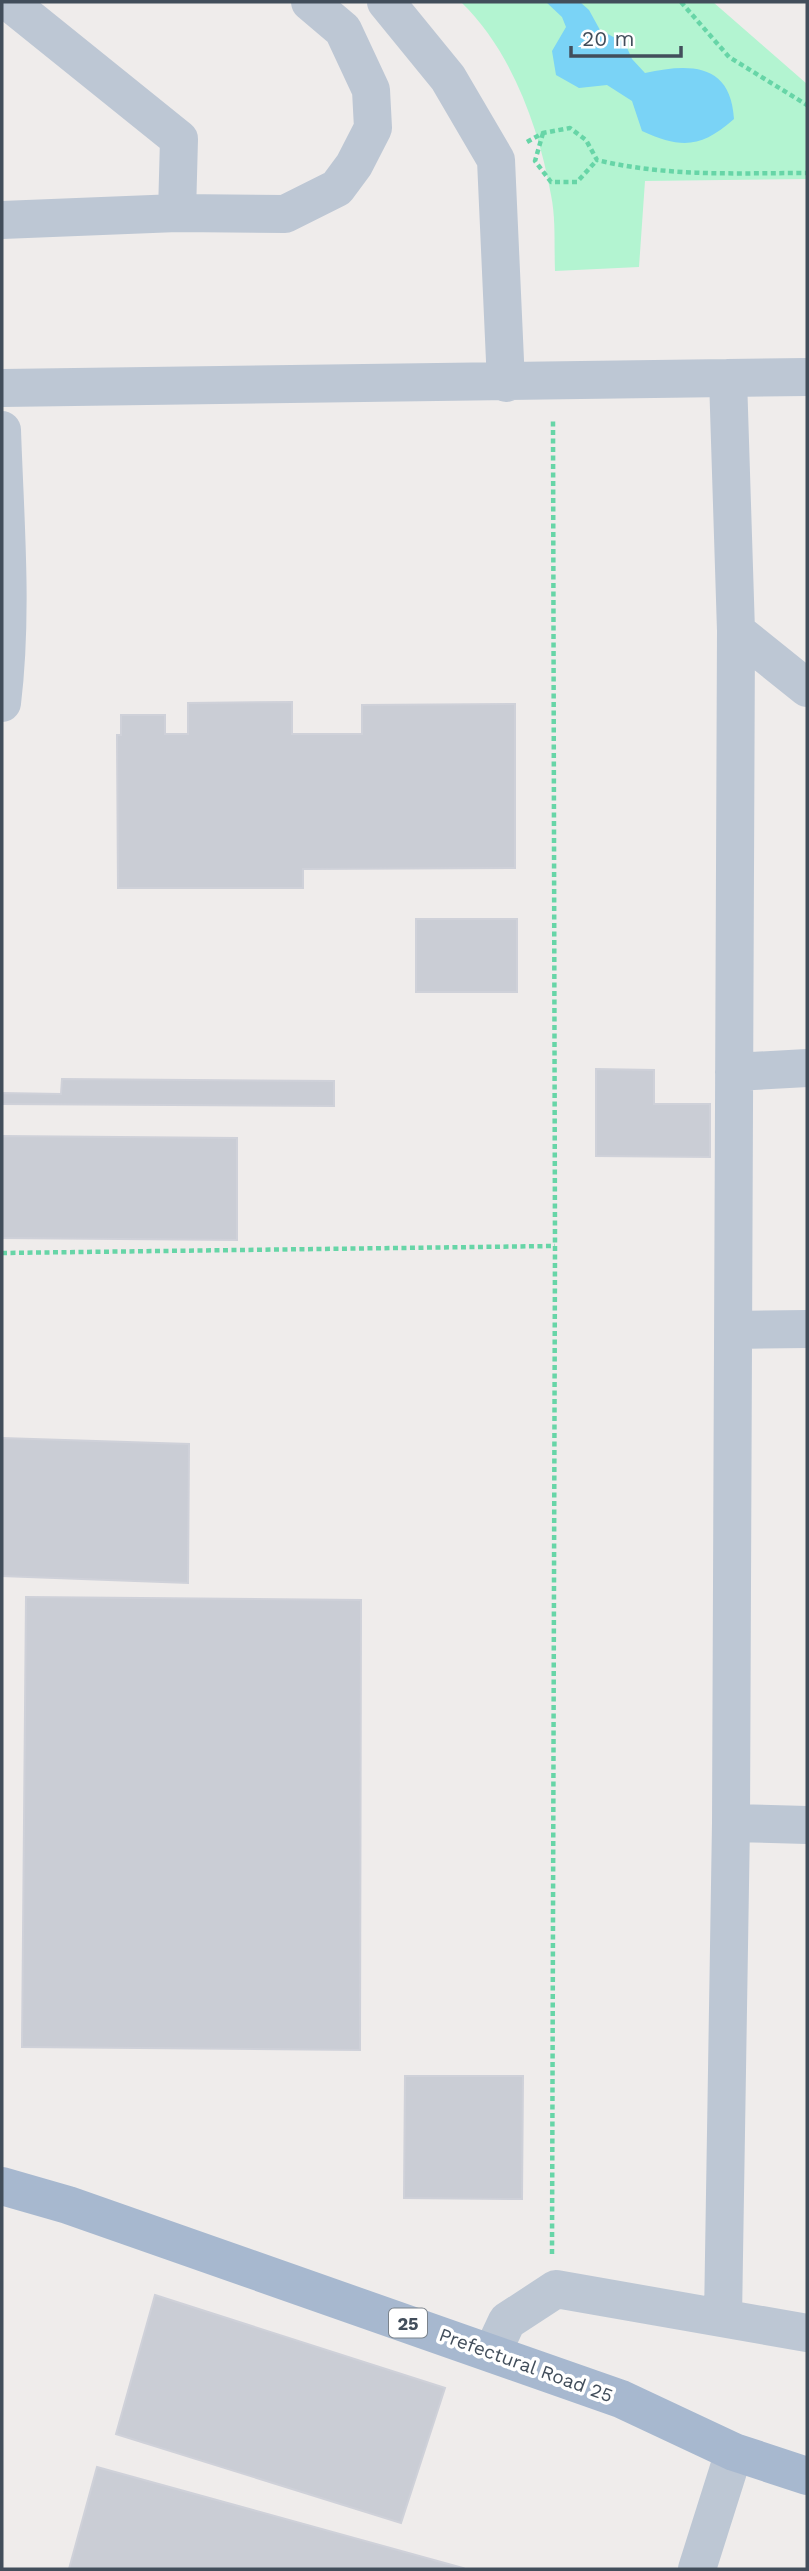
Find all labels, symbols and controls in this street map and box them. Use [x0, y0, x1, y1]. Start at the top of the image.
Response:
scale bar [571, 14, 681, 58]
text: 20 m [582, 26, 634, 51]
road number: 25 [389, 2308, 427, 2337]
street label: Prefectural Road 25 [436, 2323, 616, 2407]

